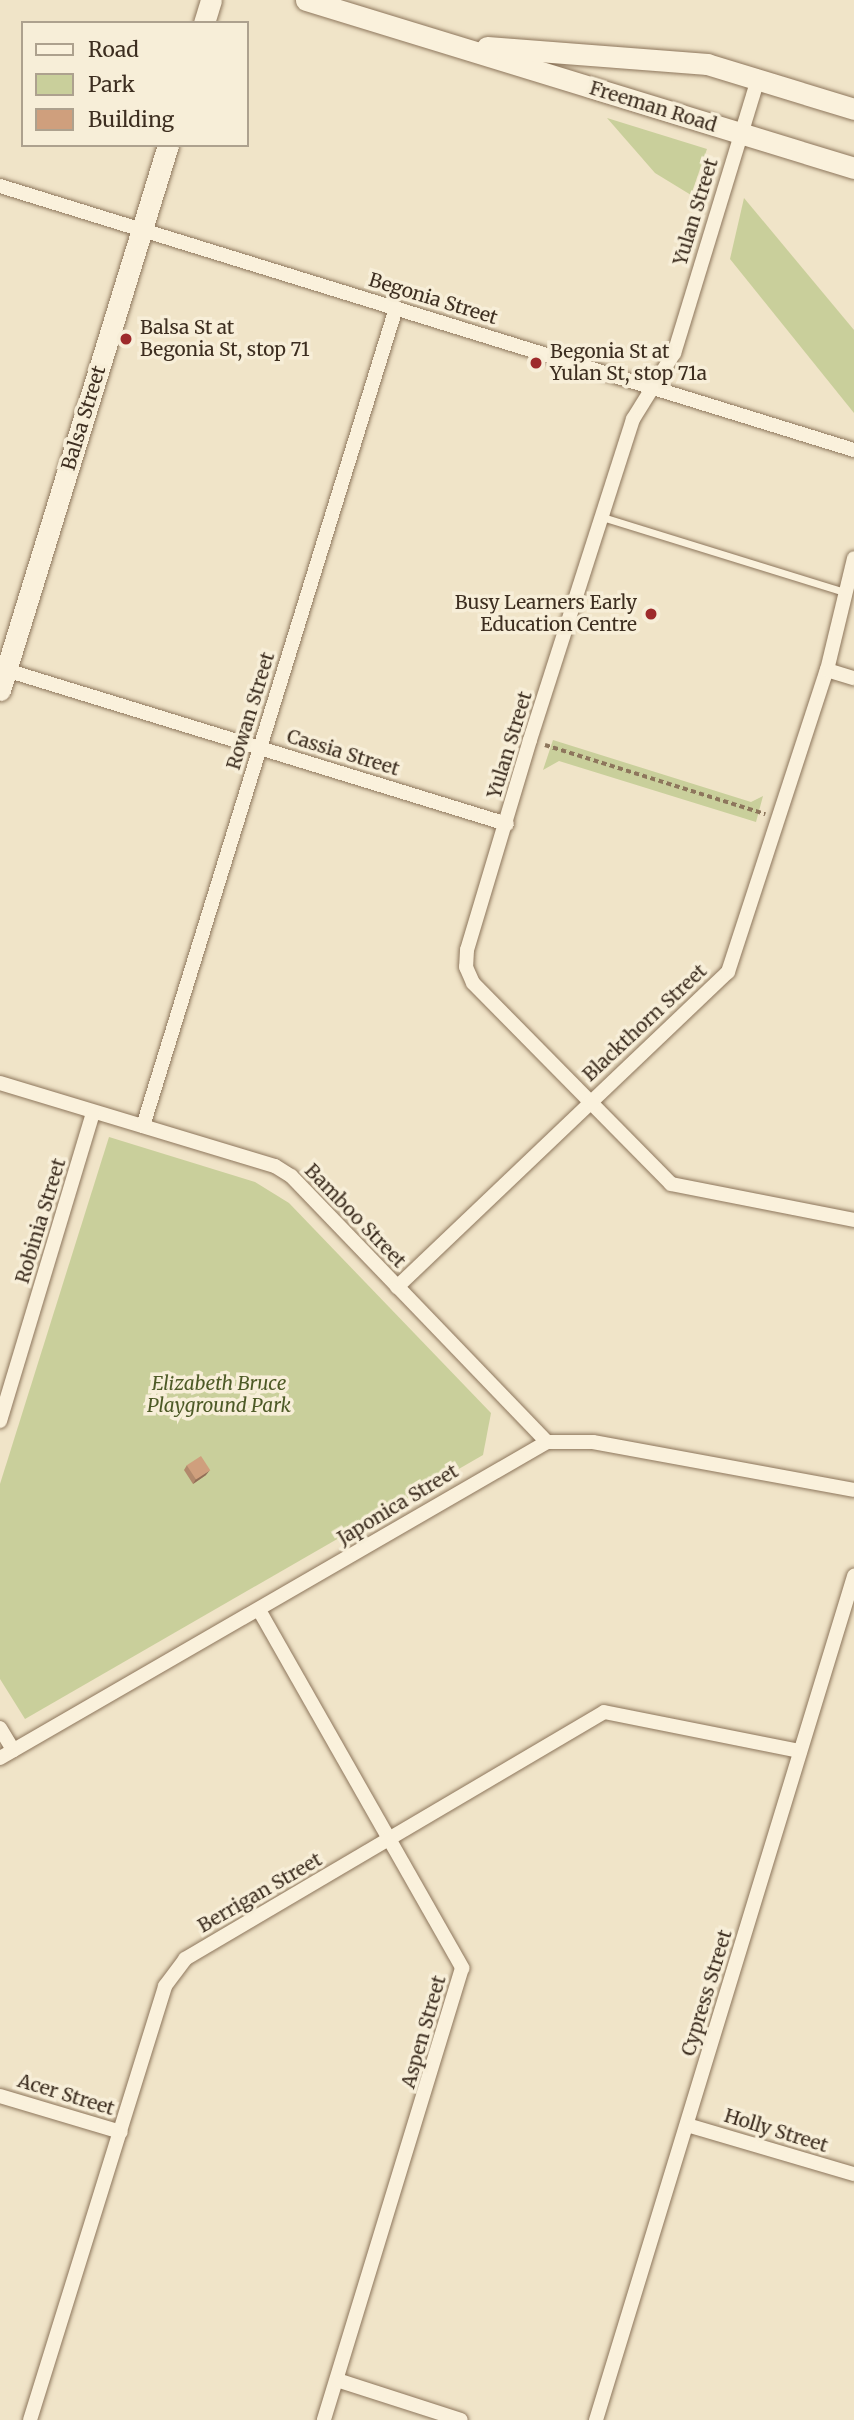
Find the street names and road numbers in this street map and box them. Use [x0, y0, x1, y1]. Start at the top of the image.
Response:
street label: Freeman Road [587, 77, 719, 137]
street label: Yulan Street [669, 156, 723, 268]
street label: Begonia Street [366, 269, 500, 329]
street label: Balsa Street [57, 363, 111, 473]
street label: Rowan Street [222, 649, 280, 773]
street label: Yulan Street [483, 689, 537, 801]
street label: Cassia Street [284, 725, 402, 781]
street label: Blackthorn Street [578, 960, 712, 1086]
street label: Robinia Street [11, 1156, 71, 1286]
street label: Bamboo Street [300, 1159, 410, 1273]
street label: Japonica Street [333, 1460, 463, 1550]
street label: Berrigan Street [194, 1848, 326, 1938]
street label: Cypress Street [677, 1927, 737, 2059]
street label: Aspen Street [397, 1973, 451, 2091]
street label: Acer Street [15, 2069, 117, 2121]
street label: Holly Street [721, 2104, 831, 2158]

